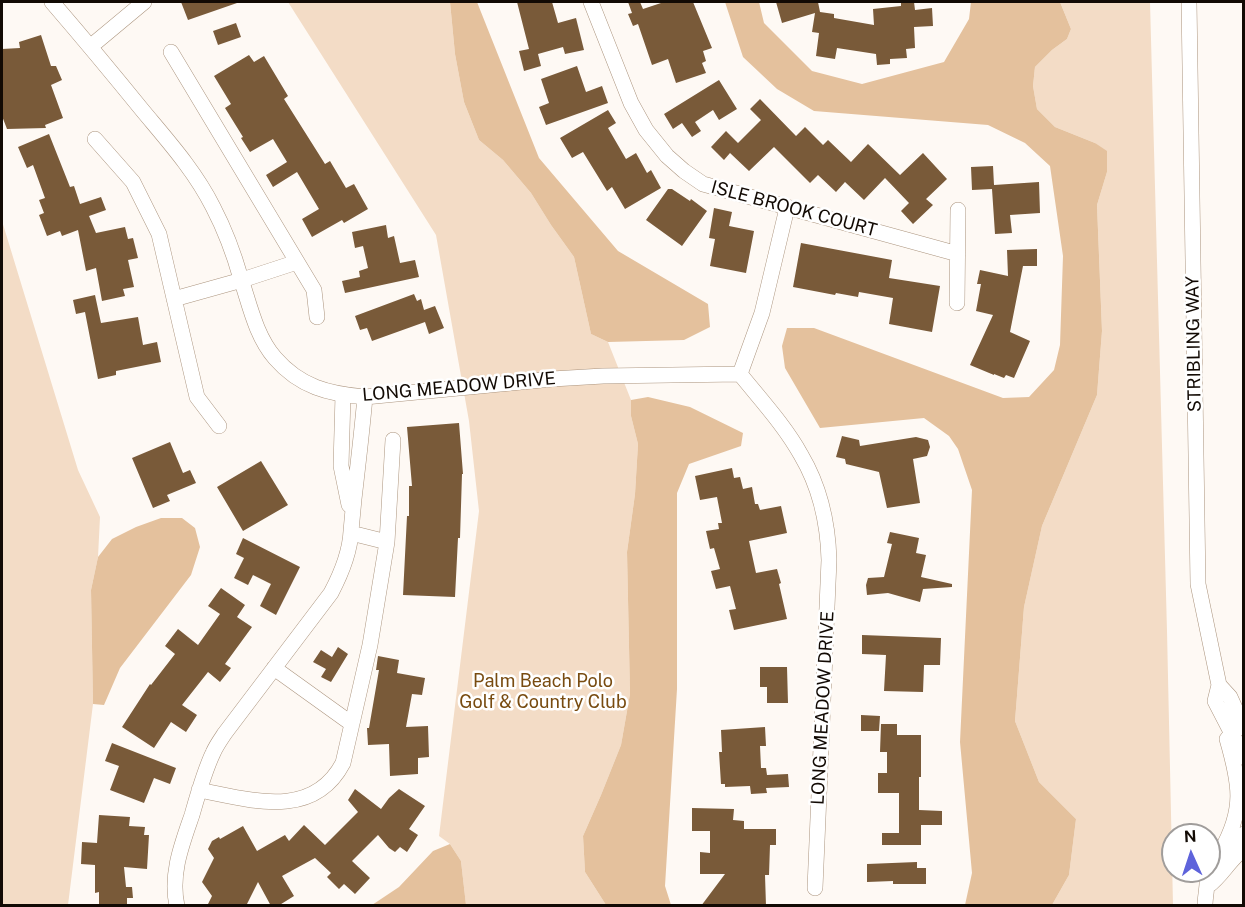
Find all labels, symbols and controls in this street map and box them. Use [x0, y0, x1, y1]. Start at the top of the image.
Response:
street label: ISLE BROOK COURT [709, 176, 879, 242]
street label: STRIBLING WAY [1182, 276, 1206, 412]
street label: LONG MEADOW DRIVE [361, 368, 557, 406]
street label: LONG MEADOW DRIVE [807, 610, 839, 806]
park label: Palm Beach Polo Golf & Country Club [459, 670, 627, 712]
north arrow [1161, 823, 1221, 883]
text: N [1183, 827, 1197, 846]

